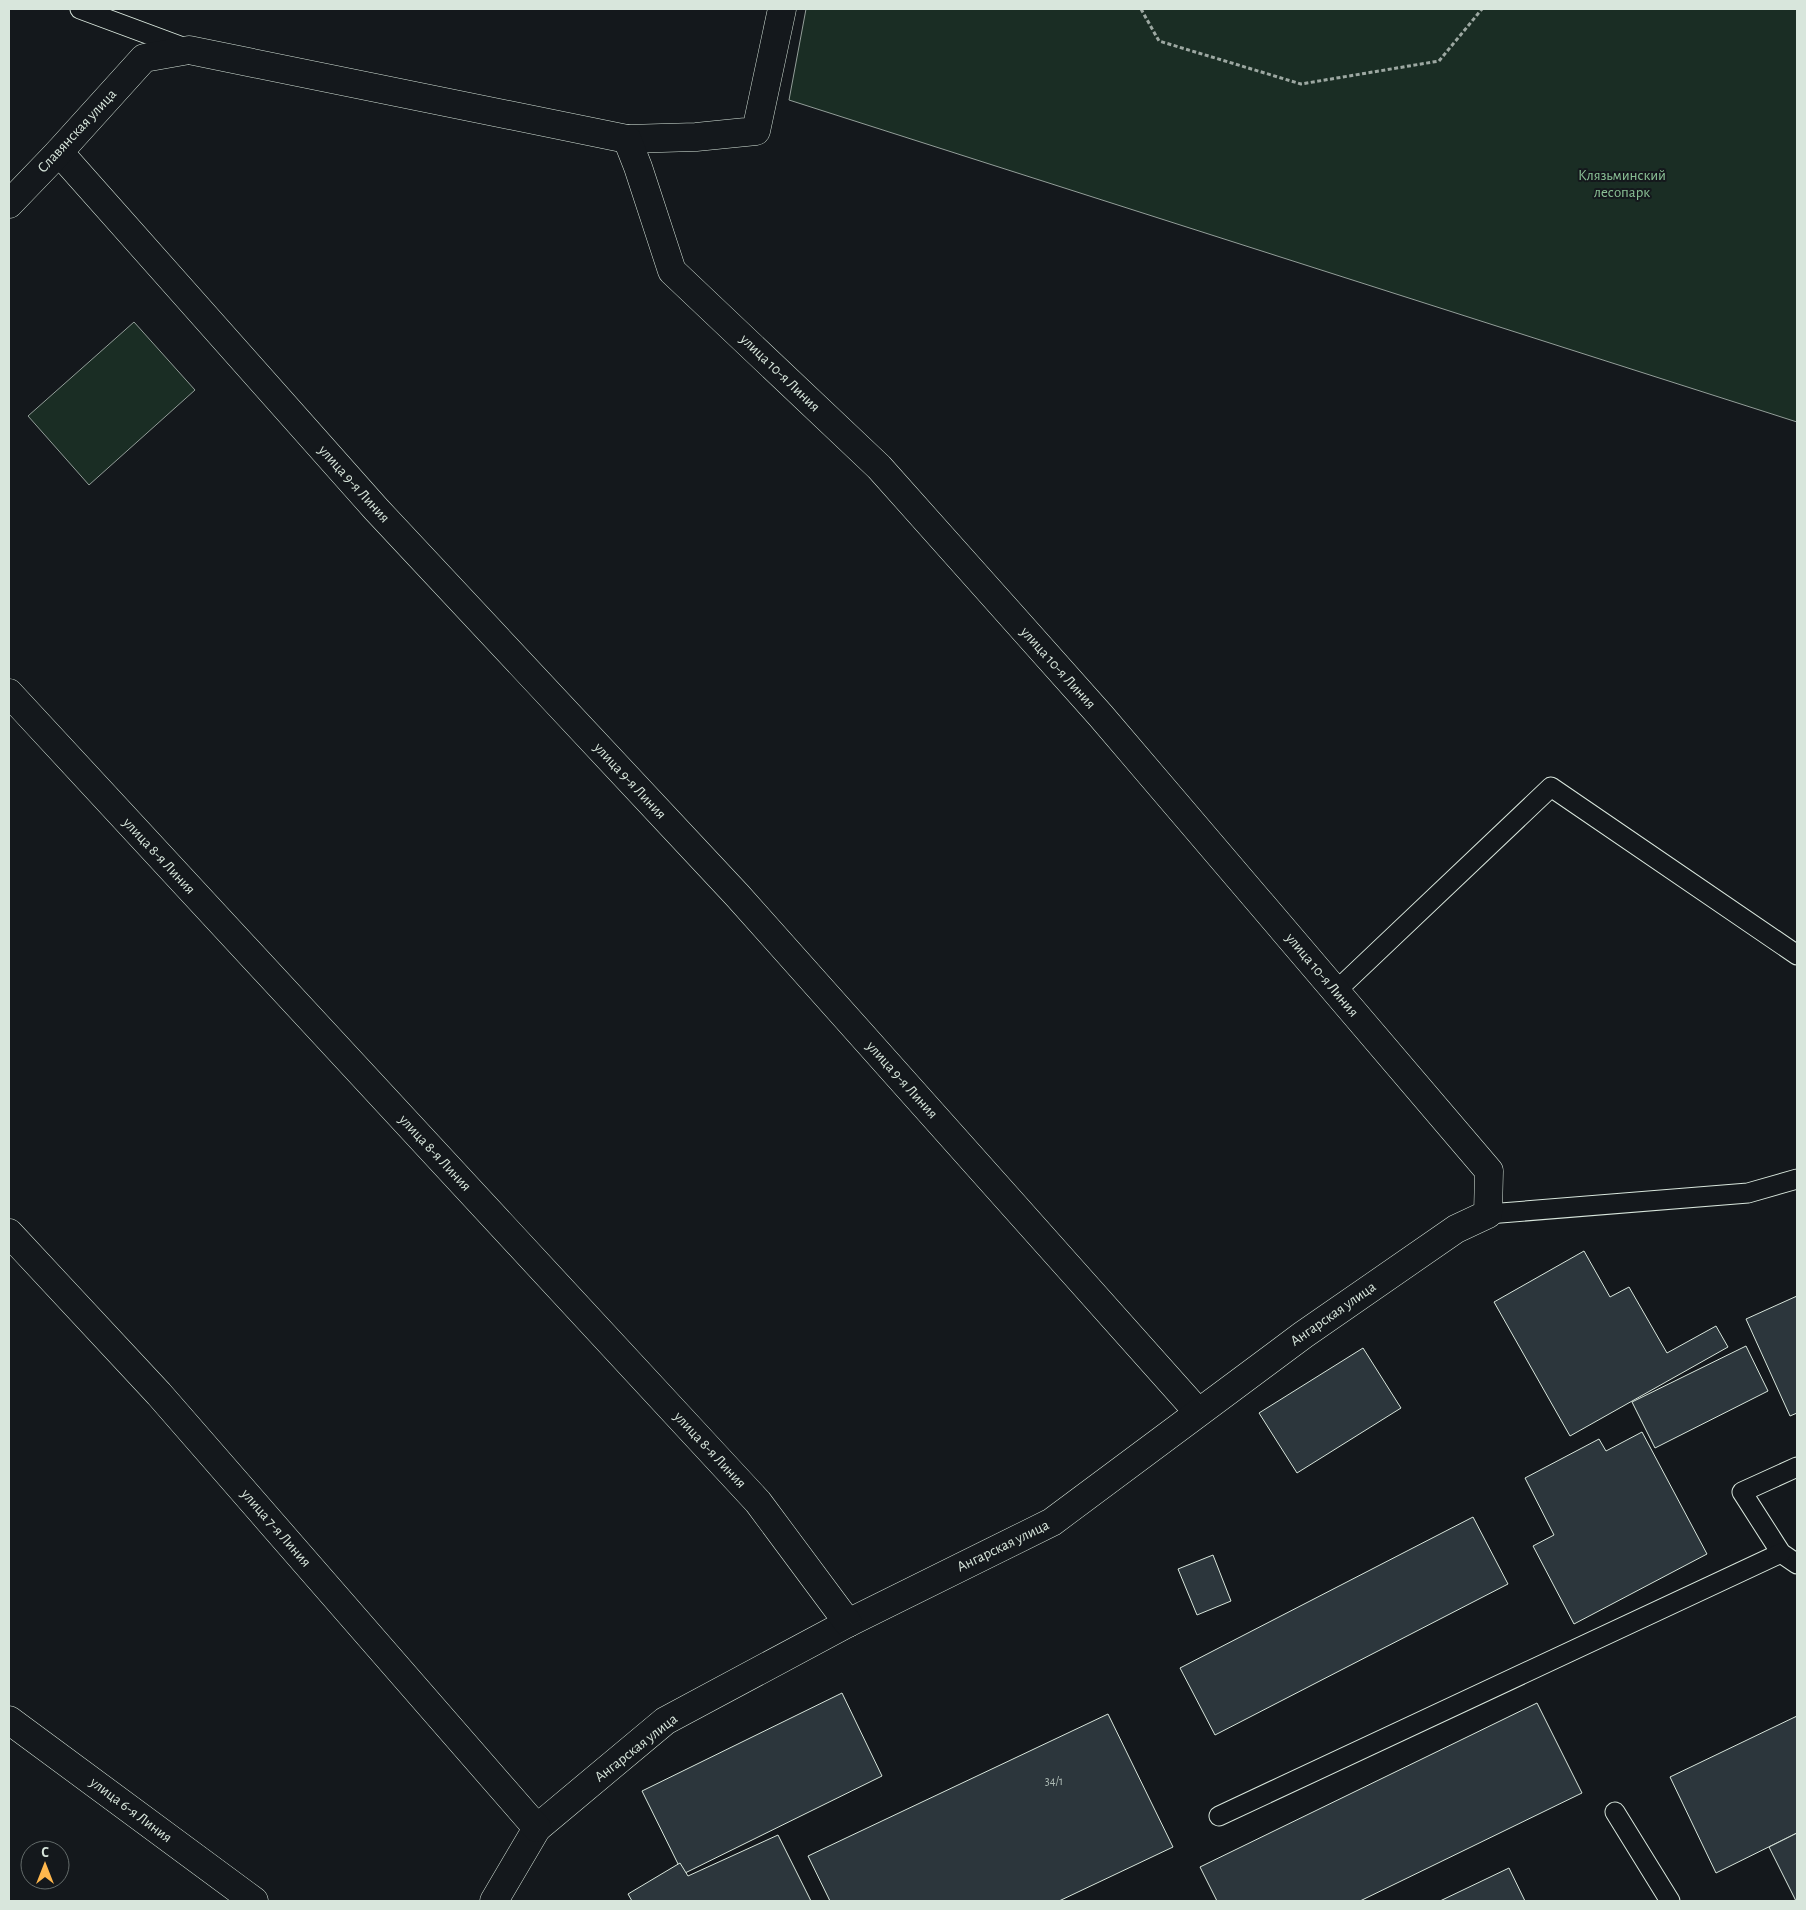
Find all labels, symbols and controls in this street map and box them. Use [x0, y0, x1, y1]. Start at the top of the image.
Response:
street label: Славянская улица [35, 86, 119, 176]
park label: Клязьминский лесопарк [1578, 168, 1666, 200]
street label: улица 10-я Линия [737, 331, 823, 415]
street label: улица 9-я Линия [315, 442, 392, 526]
street label: улица 10-я Линия [1017, 623, 1099, 712]
street label: улица 9-я Линия [590, 739, 669, 822]
street label: улица 8-я Линия [119, 814, 198, 897]
street label: улица 10-я Линия [1282, 929, 1361, 1020]
street label: улица 9-я Линия [863, 1038, 940, 1122]
street label: улица 8-я Линия [395, 1111, 474, 1194]
street label: Ангарская улица [1287, 1279, 1379, 1349]
street label: улица 8-я Линия [670, 1408, 749, 1491]
street label: улица 7-я Линия [238, 1485, 314, 1570]
street label: Ангарская улица [955, 1517, 1052, 1575]
street label: Ангарская улица [592, 1711, 680, 1785]
street label: улица 6-я Линия [86, 1774, 175, 1846]
house number: 34/1 [1045, 1775, 1063, 1787]
north arrow [20, 1840, 70, 1890]
text: С [41, 1846, 49, 1860]

